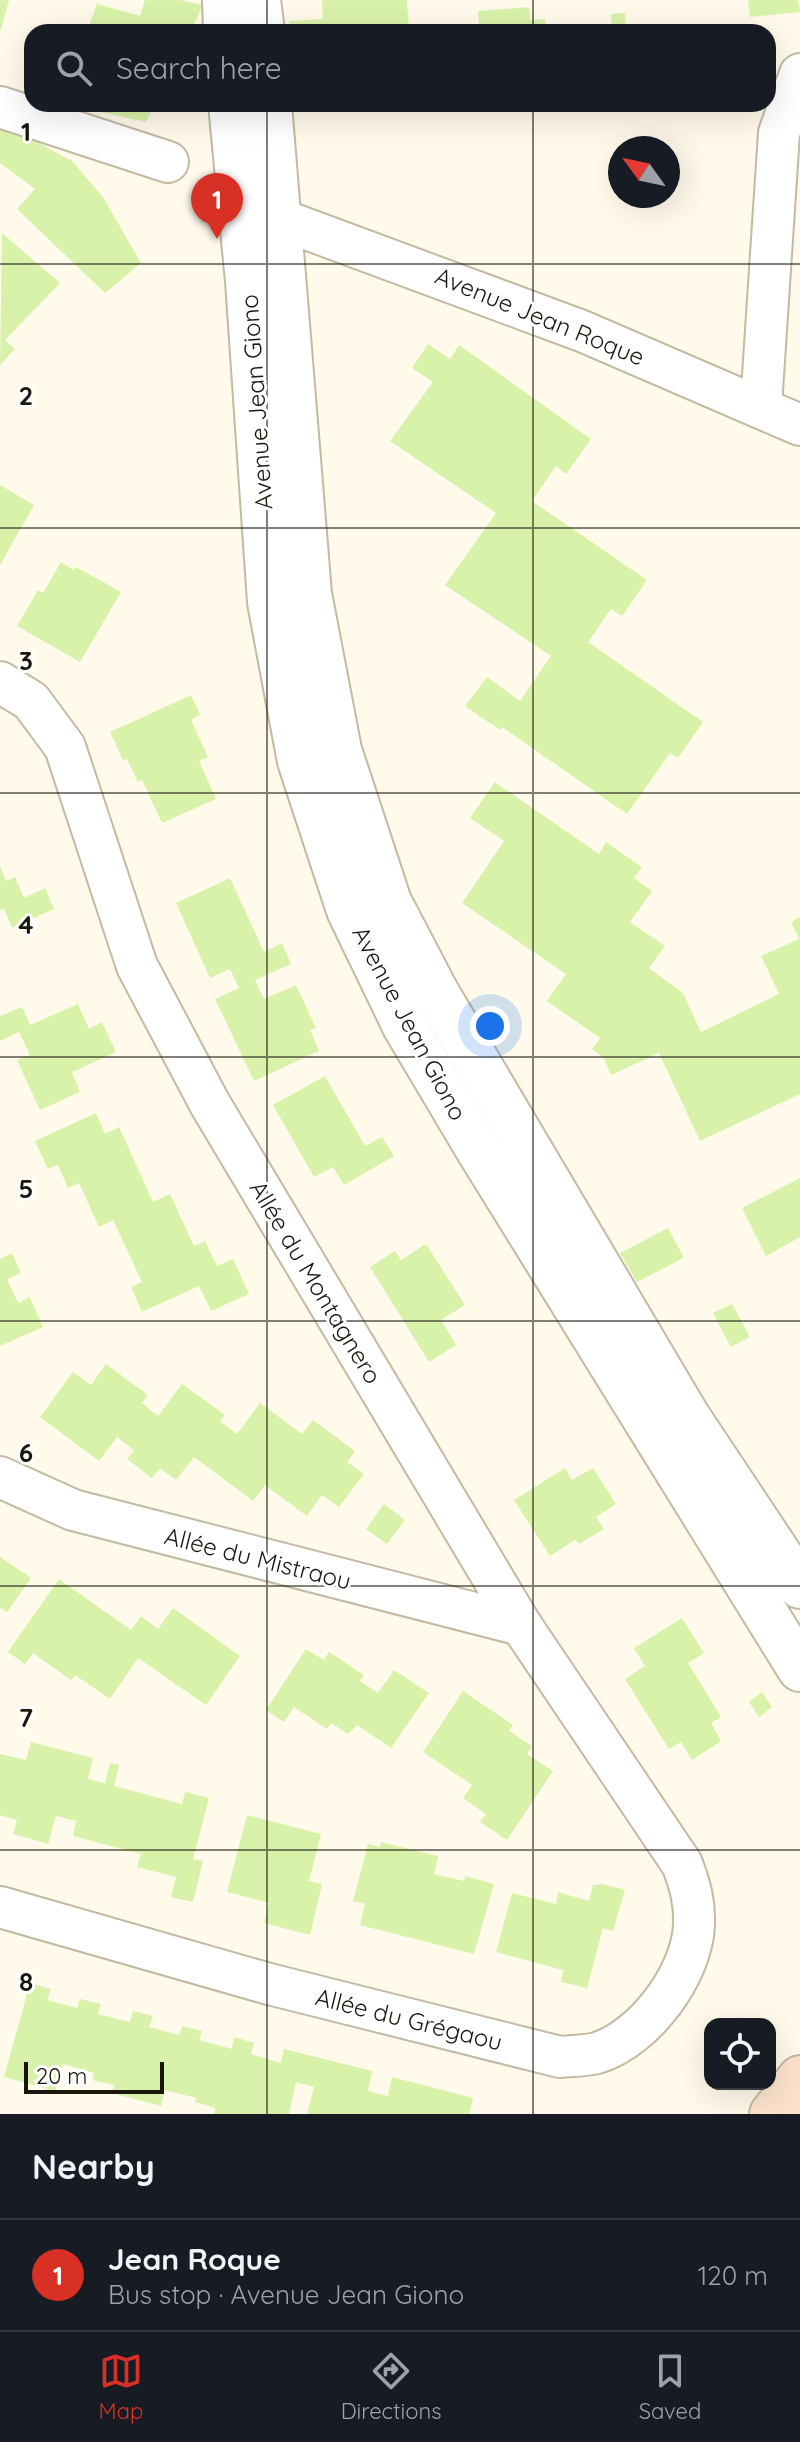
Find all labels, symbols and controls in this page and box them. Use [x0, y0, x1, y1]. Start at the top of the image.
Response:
search box [24, 24, 776, 112]
icon: search [52, 46, 96, 90]
text: Search here [116, 49, 282, 87]
text: 1 [21, 115, 31, 148]
north arrow [608, 136, 680, 208]
pin: 1 [191, 173, 243, 239]
street label: Avenue Jean Roque [431, 260, 649, 372]
street label: Avenue Jean Giono [234, 293, 278, 511]
text: 2 [19, 379, 33, 412]
text: 3 [19, 644, 33, 677]
text: 4 [18, 908, 34, 941]
street label: Avenue Jean Giono [346, 921, 474, 1125]
your location [470, 1006, 510, 1046]
text: 5 [19, 1172, 33, 1205]
street label: Allée du Montagnero [243, 1175, 389, 1389]
text: 6 [19, 1436, 33, 1469]
street label: Allée du Mistraou [162, 1520, 354, 1596]
text: 7 [19, 1701, 33, 1734]
text: 8 [19, 1965, 33, 1998]
street label: Allée du Grégaou [312, 1981, 506, 2057]
map controls [704, 2018, 776, 2090]
button: locate [704, 2018, 776, 2090]
scale bar [24, 2058, 164, 2094]
text: 20 m [36, 2062, 87, 2090]
text: Nearby [32, 2145, 155, 2188]
text: Jean Roque [108, 2240, 281, 2278]
text: 1 [53, 2259, 63, 2292]
text: 120 m [698, 2259, 768, 2292]
text: Bus stop · Avenue Jean Giono [108, 2278, 464, 2311]
tab: Map [99, 2349, 143, 2425]
tab: Directions [341, 2349, 441, 2425]
tab: Saved [639, 2349, 701, 2425]

